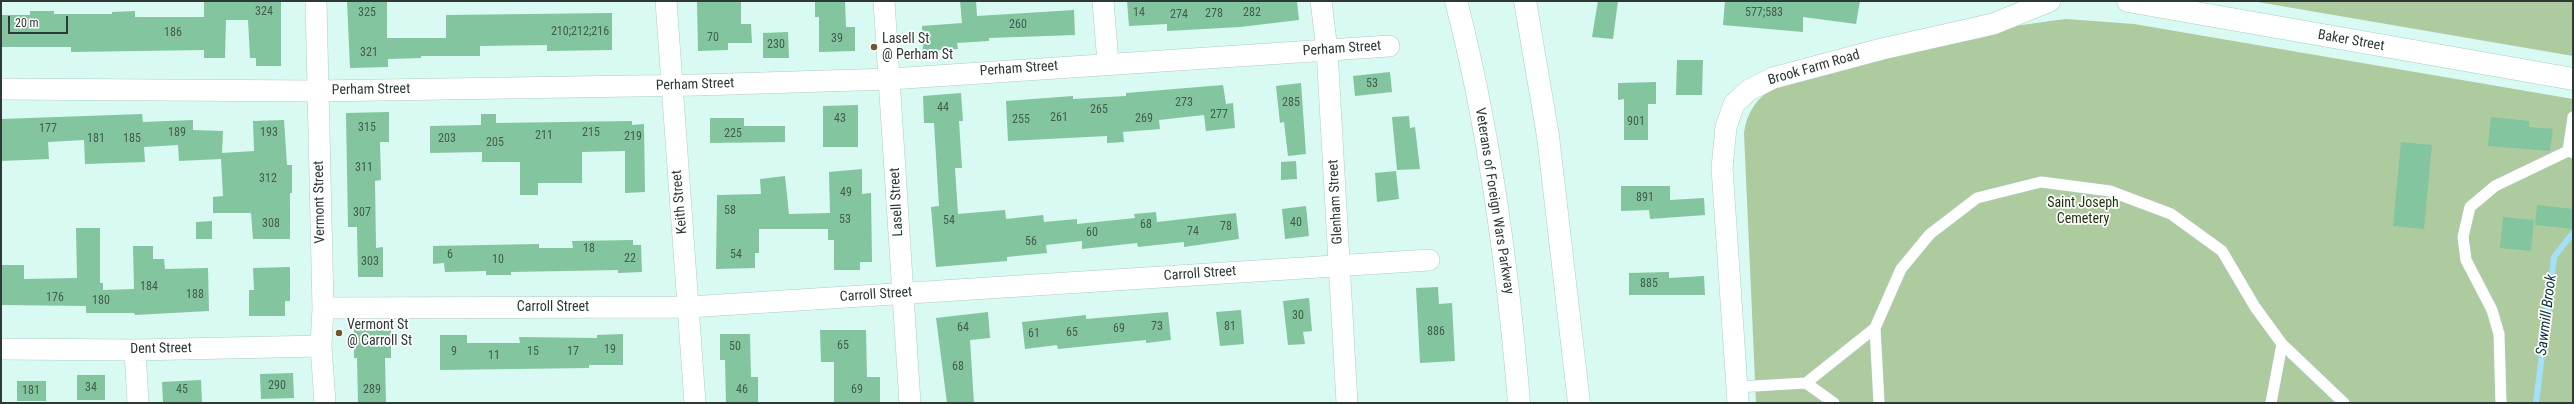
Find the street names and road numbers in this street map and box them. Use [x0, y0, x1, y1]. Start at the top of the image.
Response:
street label: Baker Street [2316, 27, 2386, 55]
street label: Perham Street [1302, 38, 1382, 60]
street label: Brook Farm Road [1766, 47, 1862, 89]
street label: Perham Street [979, 58, 1059, 80]
street label: Perham Street [655, 75, 735, 95]
street label: Perham Street [332, 81, 410, 99]
street label: Veterans of Foreign Wars Parkway [1471, 107, 1517, 295]
street label: Glenham Street [1325, 159, 1347, 245]
street label: Vermont Street [311, 160, 329, 244]
street label: Lasell Street [887, 167, 907, 237]
street label: Keith Street [669, 169, 691, 235]
street label: Carroll Street [1163, 263, 1237, 285]
street label: Carroll Street [839, 284, 913, 306]
street label: Carroll Street [517, 299, 589, 315]
street label: Dent Street [130, 340, 192, 358]

